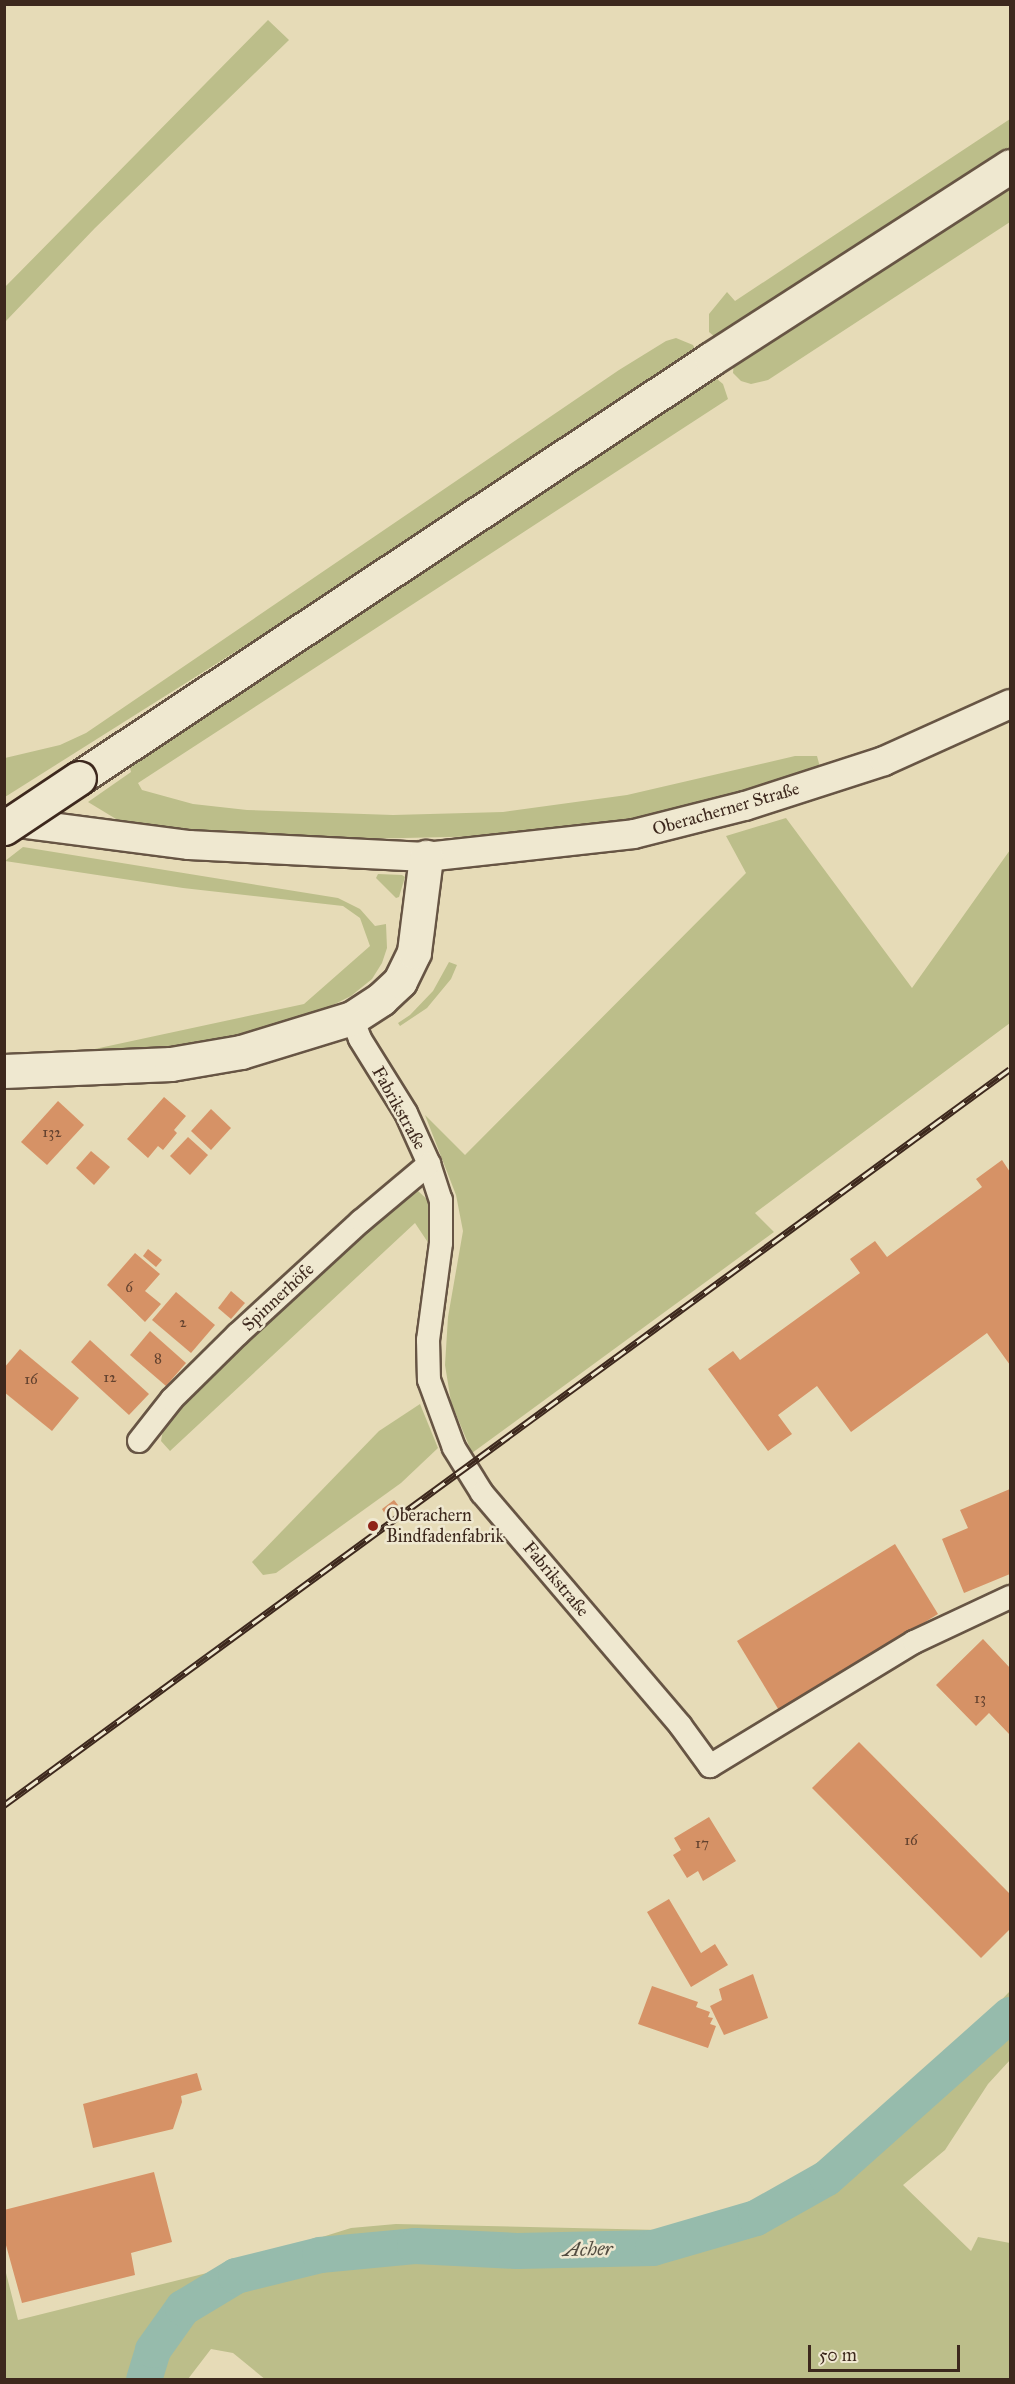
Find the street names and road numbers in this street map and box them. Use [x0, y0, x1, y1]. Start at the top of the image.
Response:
street label: Oberacherner Straße [650, 778, 802, 840]
street label: Fabrikstraße [367, 1063, 431, 1153]
street label: Spinnerhöfe [238, 1258, 318, 1336]
street label: Fabrikstraße [518, 1537, 594, 1621]

